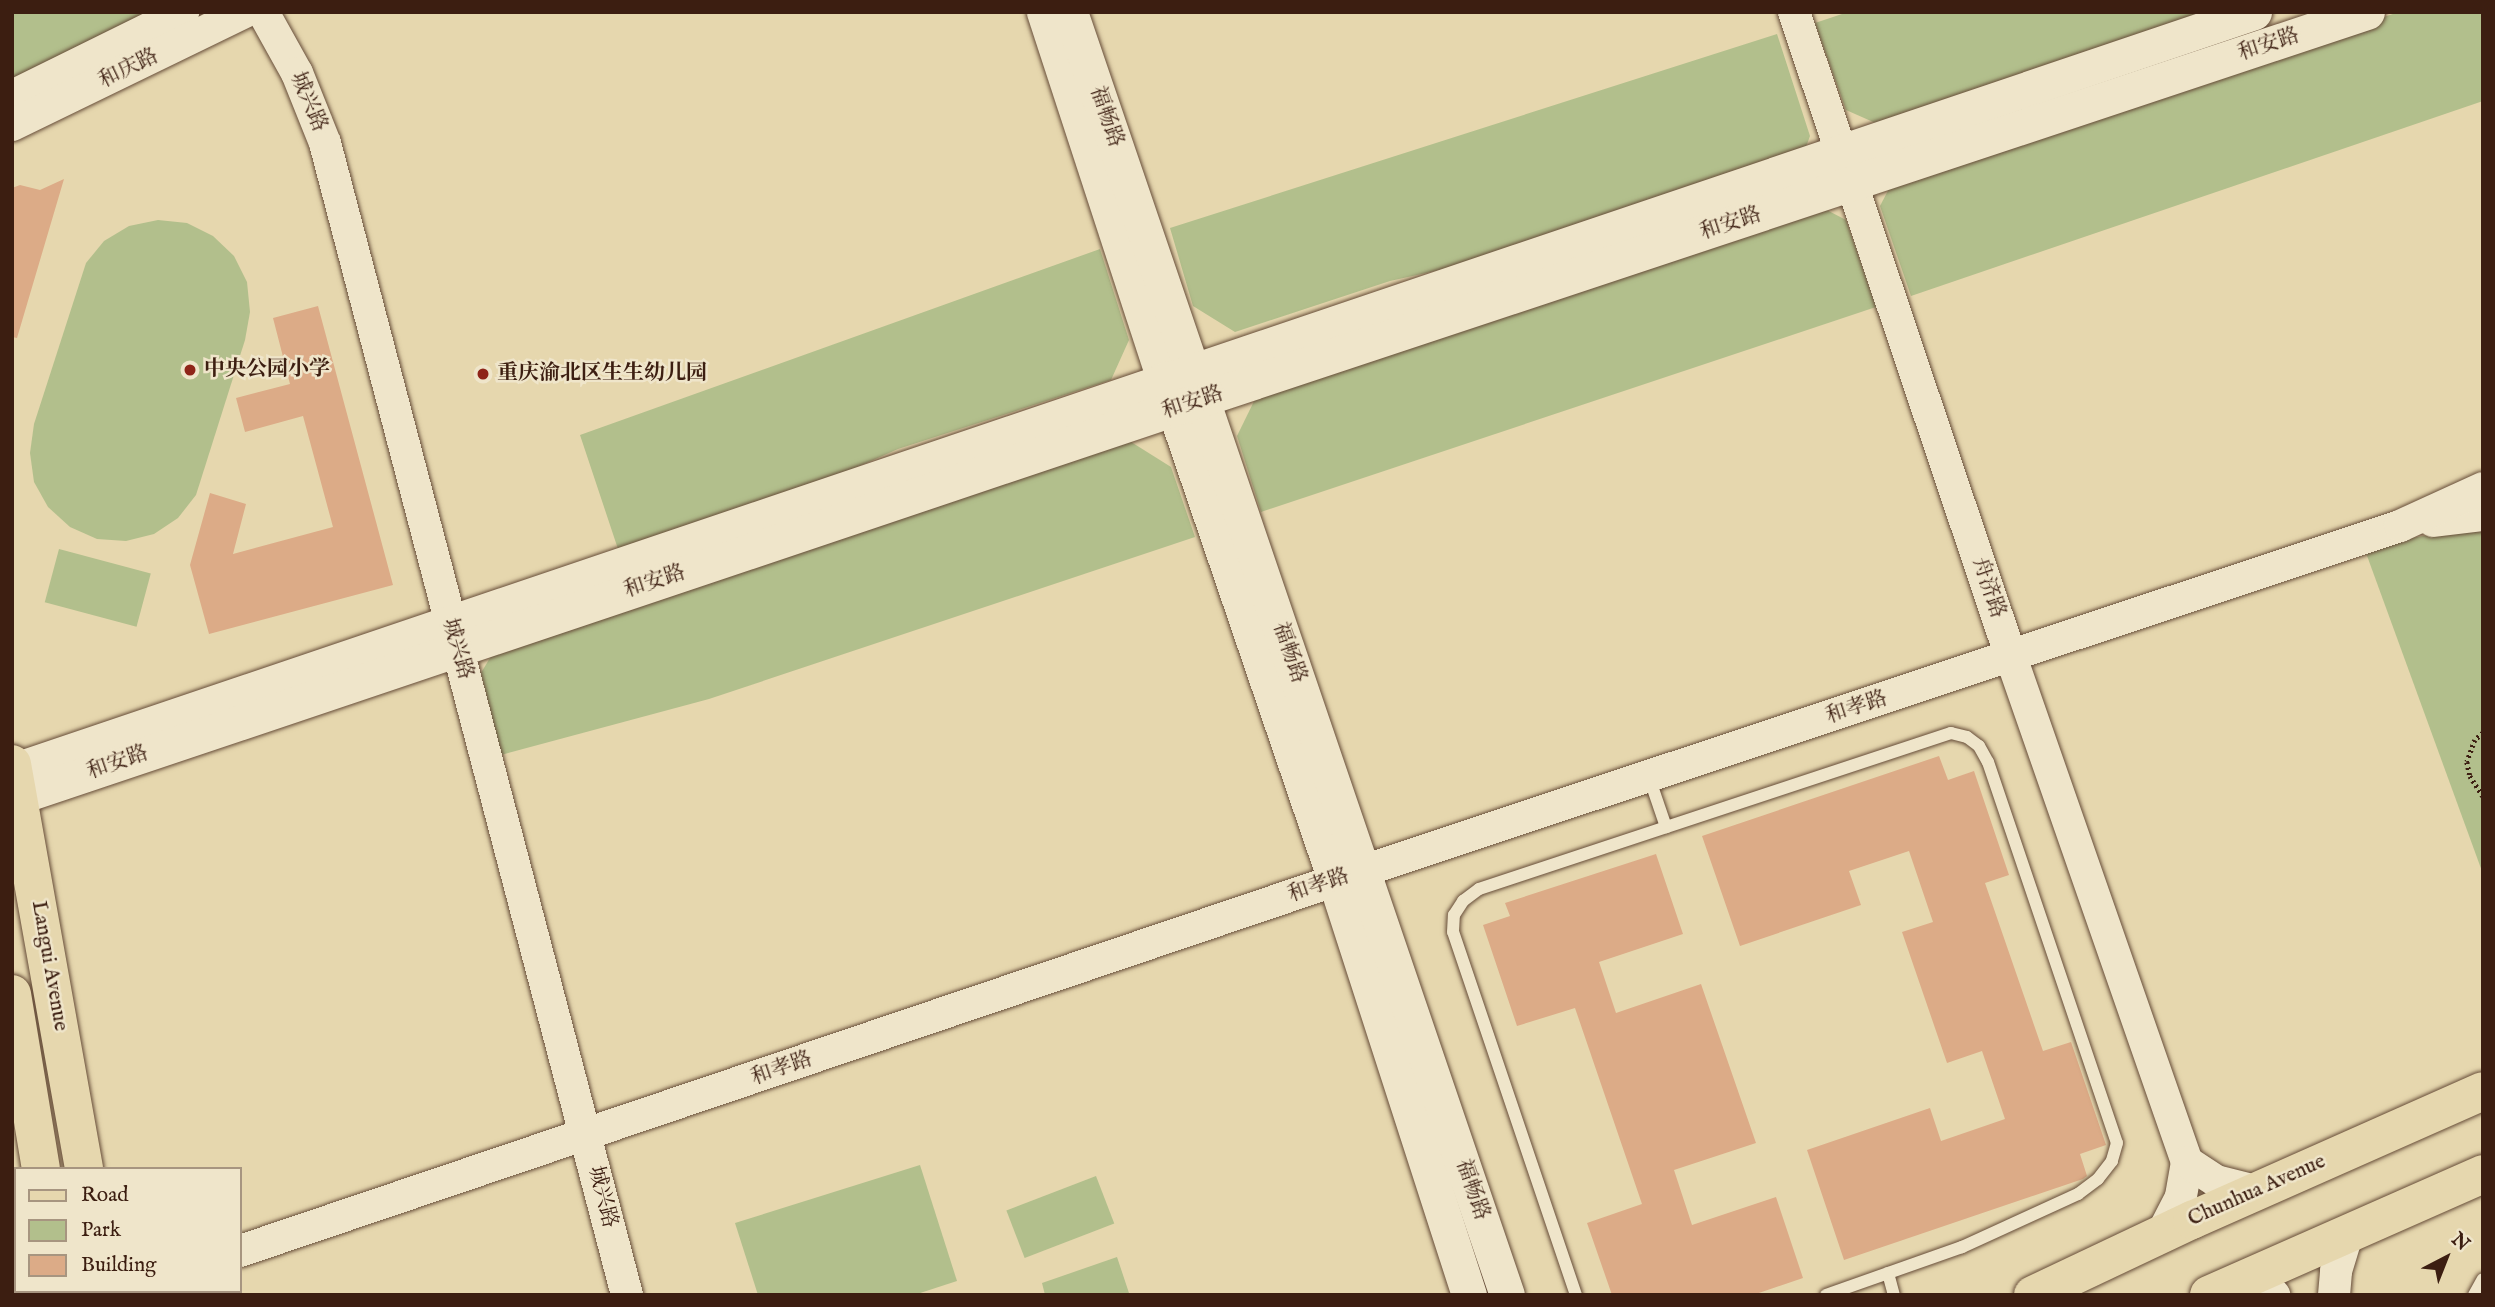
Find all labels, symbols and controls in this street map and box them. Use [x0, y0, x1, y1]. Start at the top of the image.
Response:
street label: 和安路 [2235, 23, 2303, 67]
street label: 和庆路 [95, 44, 163, 94]
street label: 城兴路 [284, 68, 332, 136]
street label: 福畅路 [1084, 83, 1128, 151]
street label: 和安路 [1697, 202, 1765, 246]
place label: 中央公园小学 [204, 357, 330, 383]
place label: 重庆渝北区生生幼儿园 [497, 361, 707, 387]
marker: 中央公园小学 [182, 362, 198, 378]
marker: 重庆渝北区生生幼儿园 [475, 366, 491, 382]
street label: 和安路 [1159, 381, 1227, 425]
street label: 舟济路 [1966, 554, 2010, 622]
street label: 和安路 [621, 560, 689, 604]
street label: 城兴路 [436, 615, 478, 683]
street label: 福畅路 [1267, 619, 1311, 687]
street label: 和孝路 [1823, 686, 1891, 730]
street label: 和安路 [84, 741, 152, 785]
street label: 和孝路 [1285, 864, 1353, 908]
street label: Langui Avenue [25, 899, 73, 1033]
street label: 和孝路 [748, 1047, 816, 1091]
street label: Chunhua Avenue [2184, 1149, 2330, 1233]
street label: 福畅路 [1450, 1156, 1494, 1224]
street label: 城兴路 [582, 1163, 622, 1231]
legend [14, 1167, 242, 1293]
text: Road [81, 1182, 128, 1209]
text: Park [81, 1217, 121, 1244]
north arrow [2411, 1223, 2481, 1293]
text: N [2446, 1228, 2474, 1257]
text: Building [81, 1252, 156, 1279]

